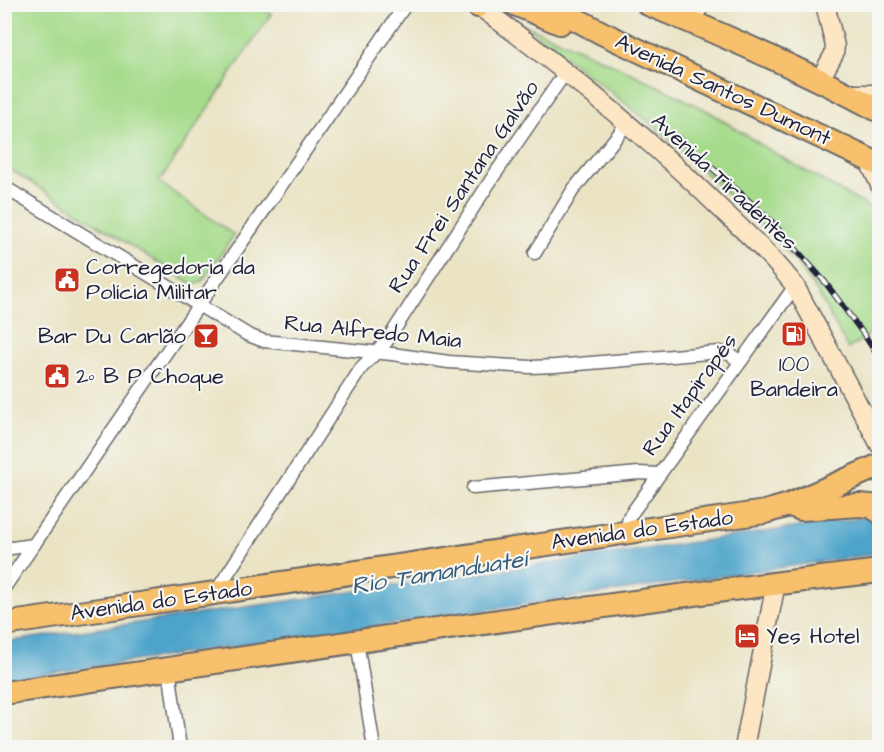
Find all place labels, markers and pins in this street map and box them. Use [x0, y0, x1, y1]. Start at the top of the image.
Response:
place label: Corregedoria da Polícia Militar [86, 252, 255, 308]
public building icon: Corregedoria da Polícia Militar [52, 265, 82, 295]
fuel station icon: 100 Bandeira [779, 319, 809, 349]
place label: Bar Du Carlão [38, 321, 187, 352]
bar icon: Bar Du Carlão [191, 321, 221, 351]
place label: 100 Bandeira [750, 349, 838, 405]
public building icon: 2º B P Choque [42, 361, 72, 391]
place label: 2º B P Choque [76, 361, 224, 392]
hotel icon: Yes Hotel [732, 621, 762, 651]
place label: Yes Hotel [766, 621, 859, 652]

